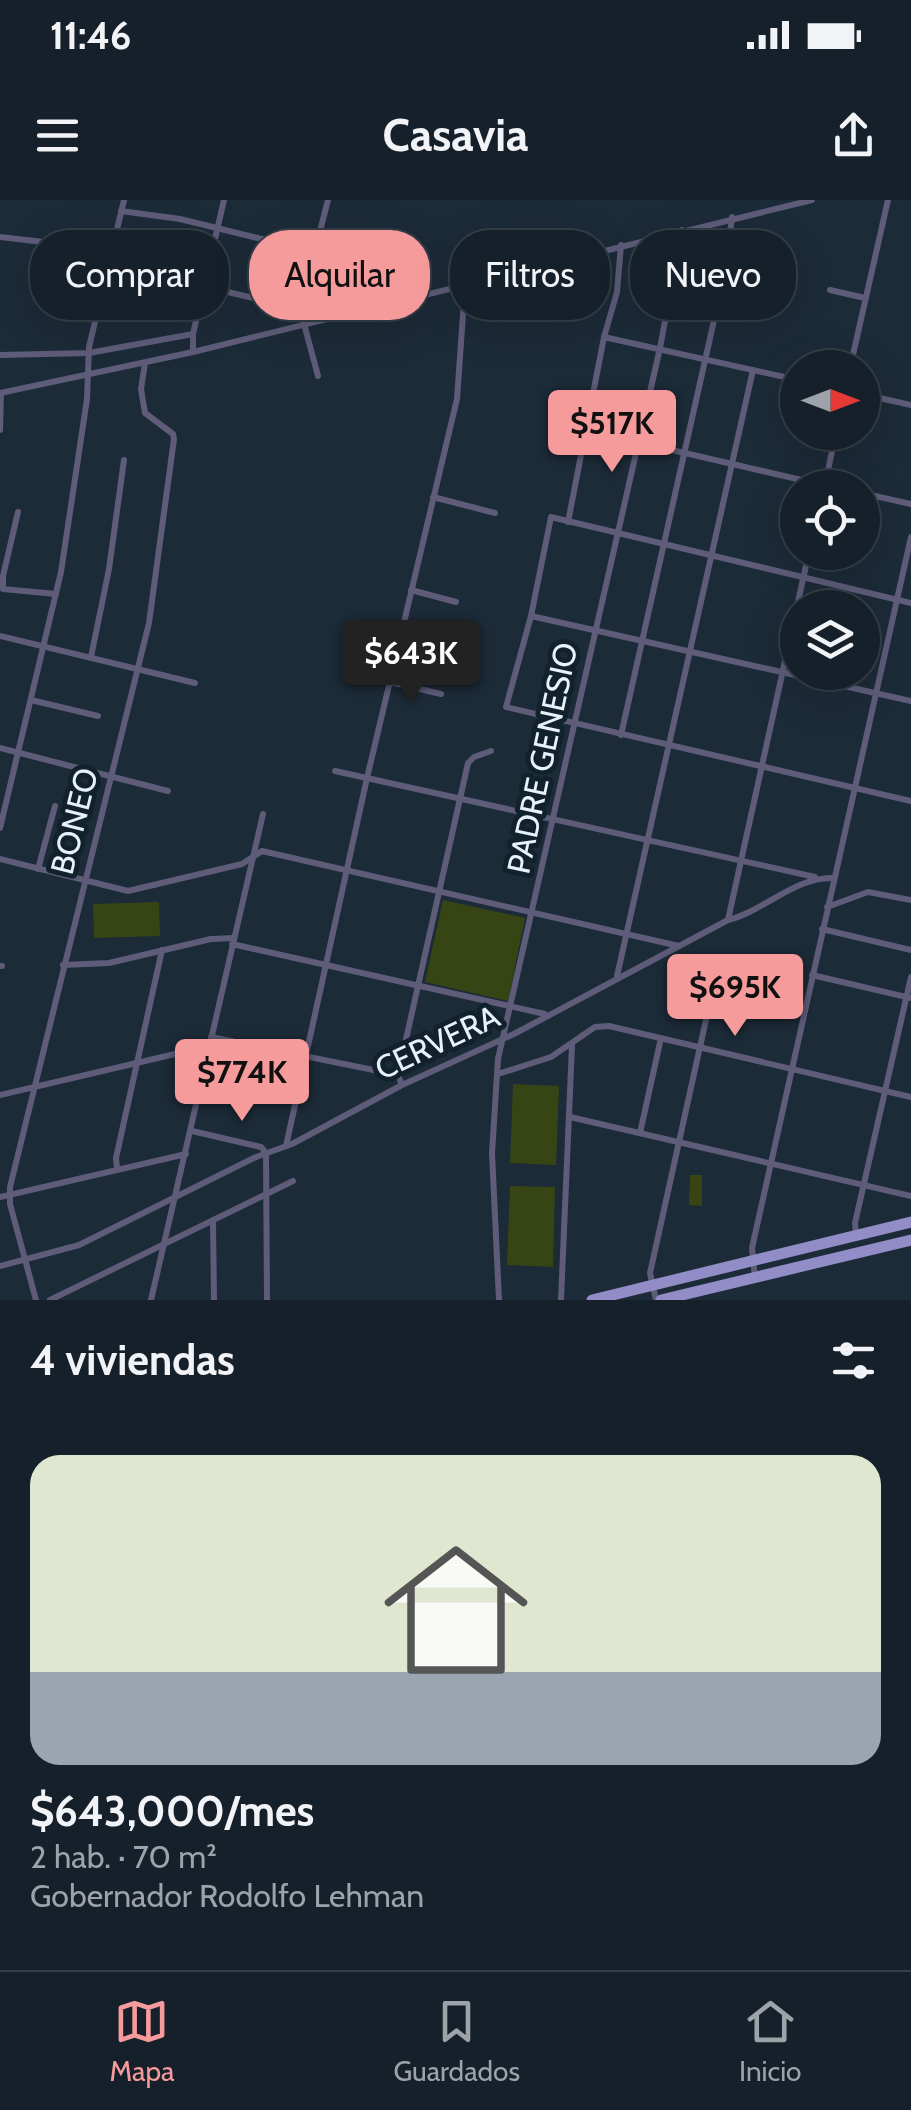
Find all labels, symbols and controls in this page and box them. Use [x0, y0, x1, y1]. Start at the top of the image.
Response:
text: 11:46 [50, 12, 131, 59]
icon: menu [30, 108, 85, 163]
text: Casavia [383, 108, 528, 162]
icon: share [826, 108, 881, 163]
chip: Comprar [30, 230, 229, 320]
chip: Alquilar [249, 230, 430, 320]
chip: Filtros [450, 230, 610, 320]
chip: Nuevo [630, 230, 796, 320]
north arrow [780, 350, 880, 450]
map controls [780, 350, 880, 690]
pin: $517K [542, 390, 682, 475]
text: $517K [570, 403, 654, 442]
button: locate [780, 470, 880, 570]
button: layers [780, 590, 880, 690]
pin: $643K [341, 620, 481, 705]
text: $643K [364, 633, 458, 672]
street label: PADRE GENESIO [498, 639, 586, 877]
street label: BONEO [42, 764, 106, 878]
pin: $695K [665, 954, 805, 1039]
text: $695K [689, 967, 781, 1006]
street label: CERVERA [369, 996, 506, 1088]
pin: $774K [172, 1039, 312, 1124]
text: $774K [197, 1052, 287, 1091]
icon: filters [826, 1333, 881, 1388]
text: 4 viviendas [30, 1334, 235, 1386]
icon: home [366, 1520, 546, 1700]
text: $643,000/mes [30, 1785, 314, 1837]
text: 2 hab. · 70 m² [30, 1837, 217, 1876]
text: Gobernador Rodolfo Lehman [30, 1876, 424, 1915]
tab: Mapa [109, 1994, 174, 2088]
tab: Guardados [393, 1994, 520, 2088]
tab: Inicio [739, 1994, 802, 2088]

